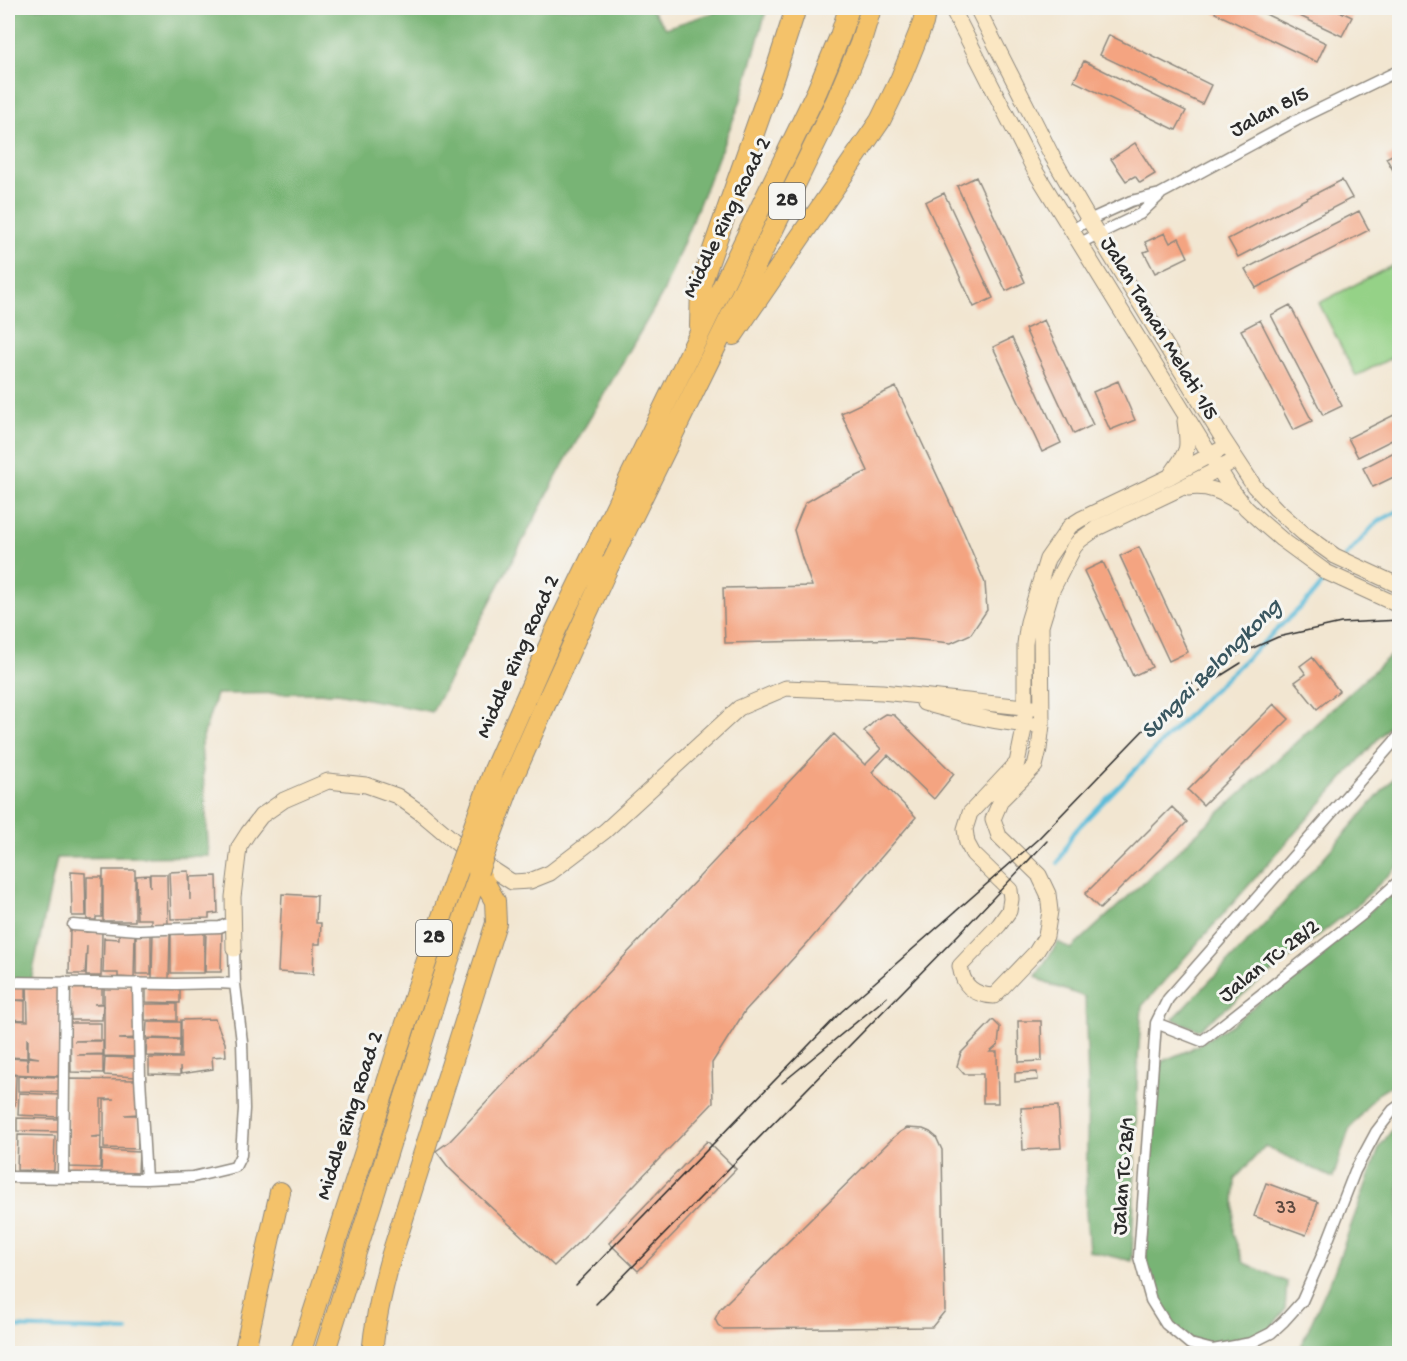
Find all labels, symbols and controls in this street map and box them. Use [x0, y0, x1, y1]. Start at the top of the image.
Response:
street label: Jalan 8/5 [1226, 81, 1314, 145]
street label: Middle Ring Road 2 [678, 133, 778, 303]
road number: 28 [769, 183, 805, 219]
street label: Jalan Taman Melati 1/5 [1093, 233, 1223, 425]
street label: Middle Ring Road 2 [471, 571, 567, 743]
water label: Sungai Belongkong [1136, 593, 1289, 746]
street label: Jalan TC 2B/2 [1215, 915, 1326, 1009]
road number: 28 [416, 920, 452, 956]
street label: Middle Ring Road 2 [311, 1028, 391, 1204]
street label: Jalan TC 2B/1 [1108, 1116, 1142, 1236]
house number: 33 [1275, 1198, 1296, 1221]

